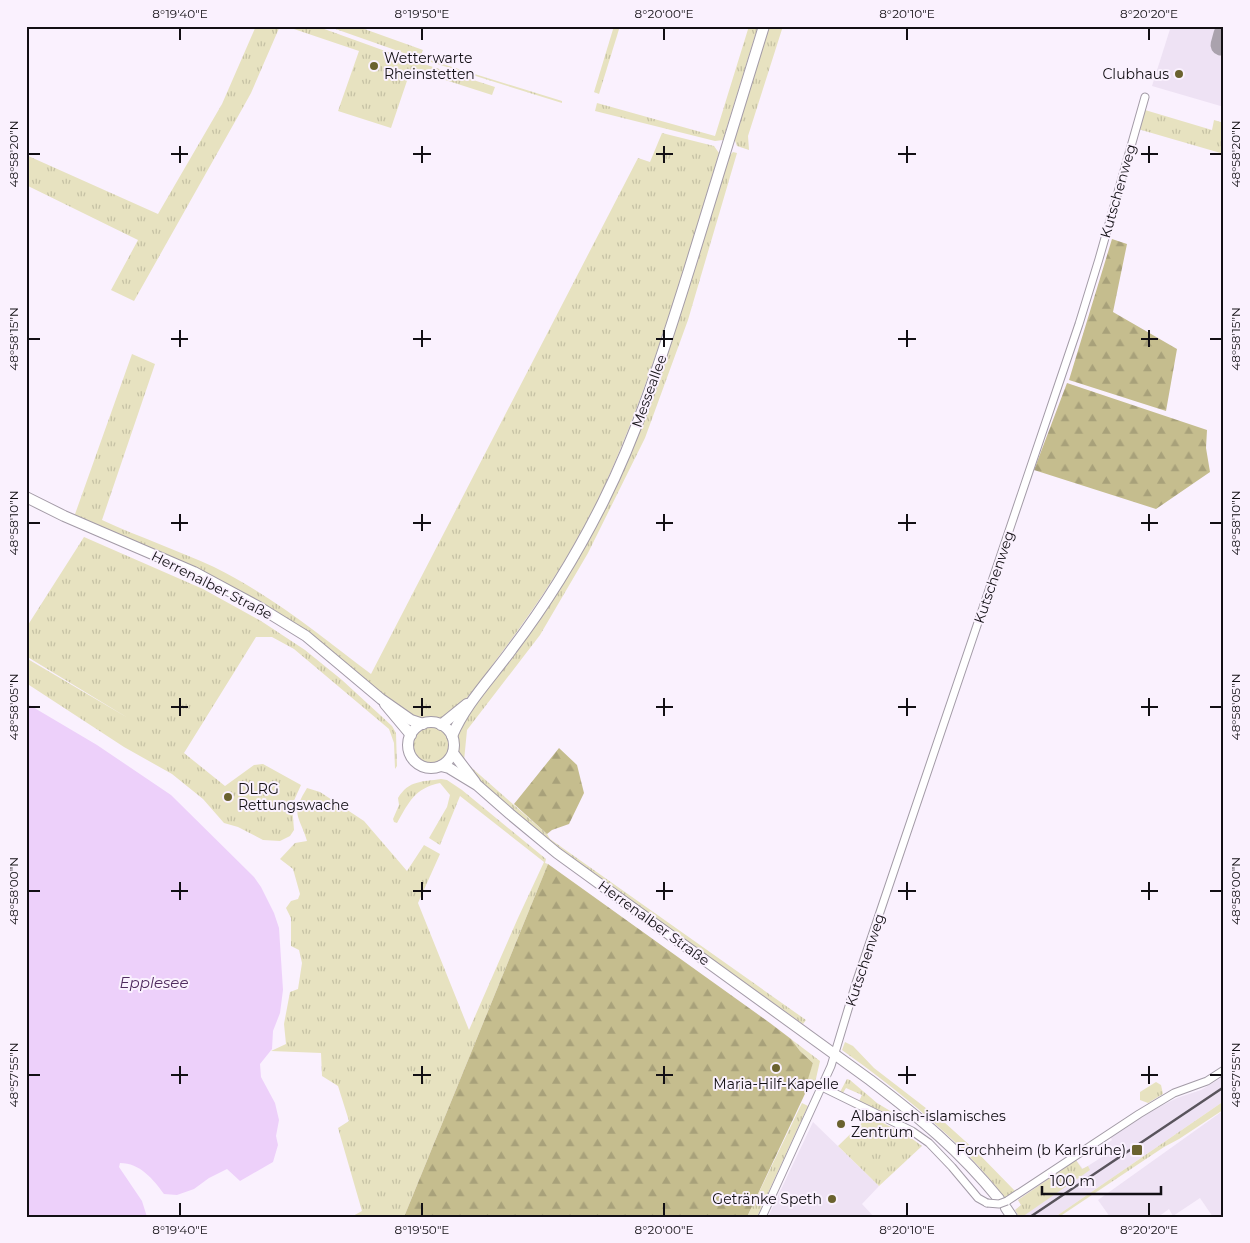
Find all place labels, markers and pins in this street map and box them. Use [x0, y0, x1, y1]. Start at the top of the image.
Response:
place label: Wetterwarte Rheinstetten [384, 49, 475, 83]
marker: Wetterwarte Rheinstetten [368, 60, 380, 72]
place label: Clubhaus [1102, 65, 1169, 83]
marker: Clubhaus [1173, 68, 1185, 80]
place label: DLRG Rettungswache [238, 780, 349, 814]
marker: DLRG Rettungswache [222, 791, 234, 803]
marker: Maria-Hilf-Kapelle [770, 1062, 782, 1074]
place label: Maria-Hilf-Kapelle [713, 1075, 839, 1093]
place label: Albanisch-islamisches Zentrum [851, 1107, 1006, 1141]
marker: Albanisch-islamisches Zentrum [835, 1118, 847, 1130]
place label: Forchheim (b Karlsruhe) [956, 1141, 1126, 1159]
marker: Forchheim (b Karlsruhe) [1130, 1143, 1144, 1157]
place label: Getränke Speth [712, 1190, 822, 1208]
marker: Getränke Speth [826, 1193, 838, 1205]

